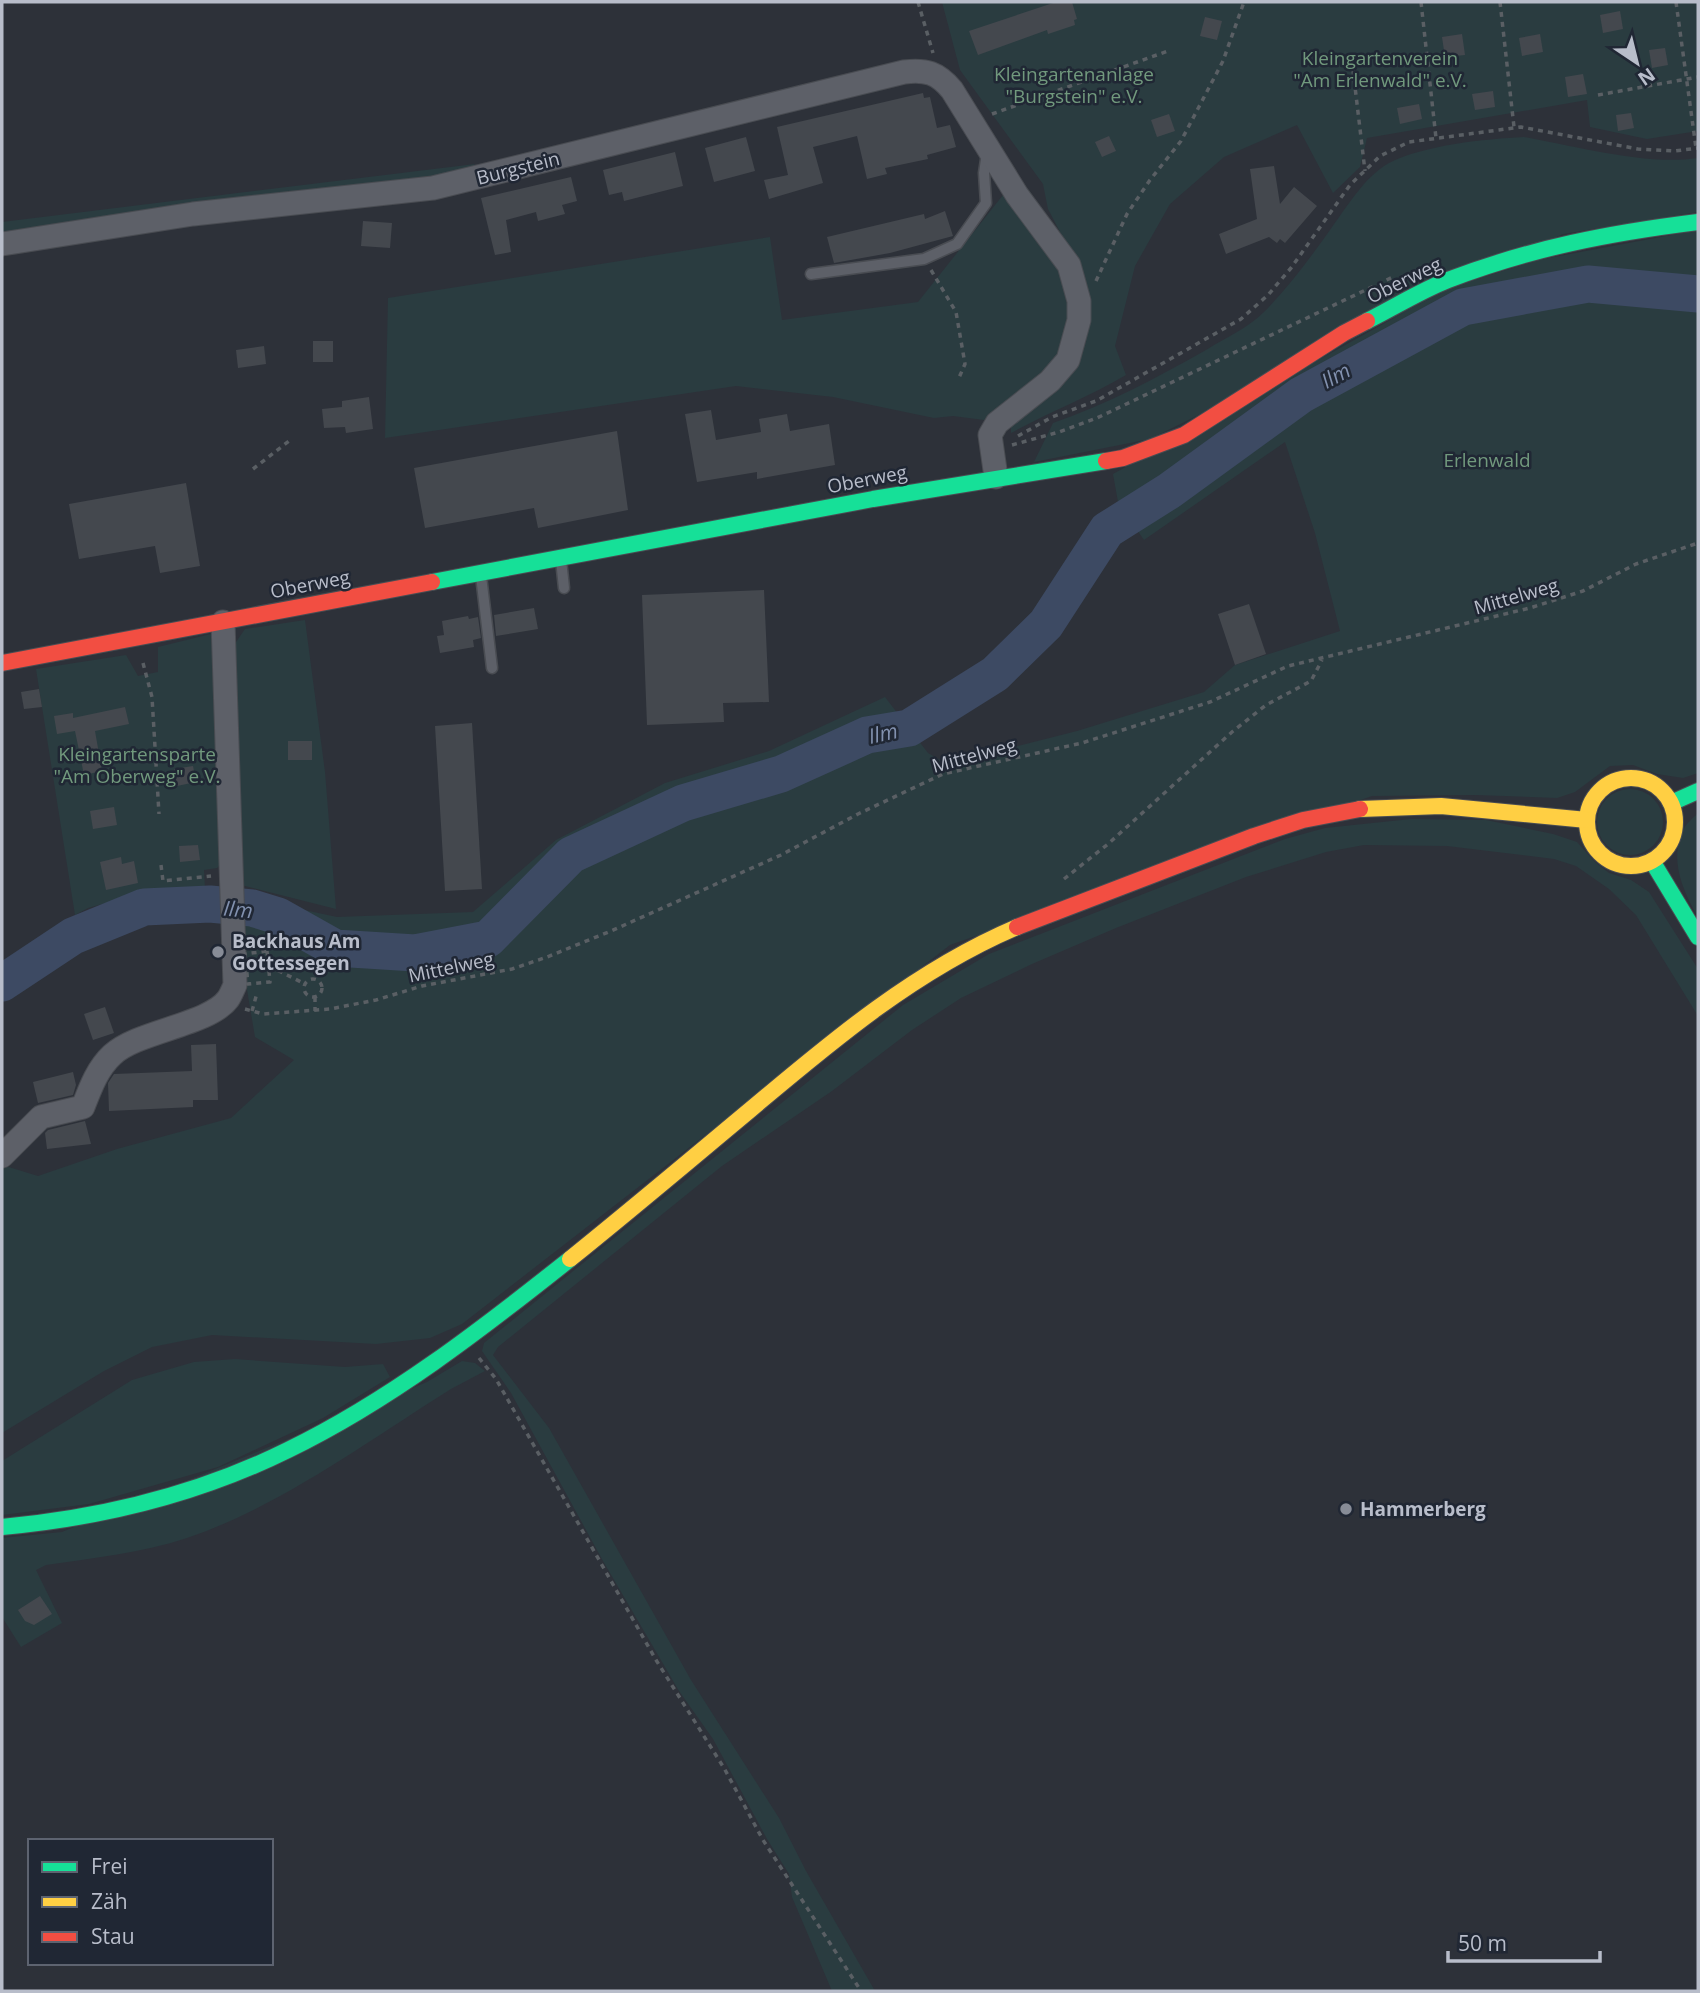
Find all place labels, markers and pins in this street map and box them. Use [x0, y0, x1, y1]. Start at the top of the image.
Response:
place label: Backhaus Am Gottessegen [232, 928, 360, 976]
marker: Backhaus Am Gottessegen [210, 944, 226, 960]
place label: Hammerberg [1360, 1496, 1486, 1522]
marker: Hammerberg [1338, 1501, 1354, 1517]

